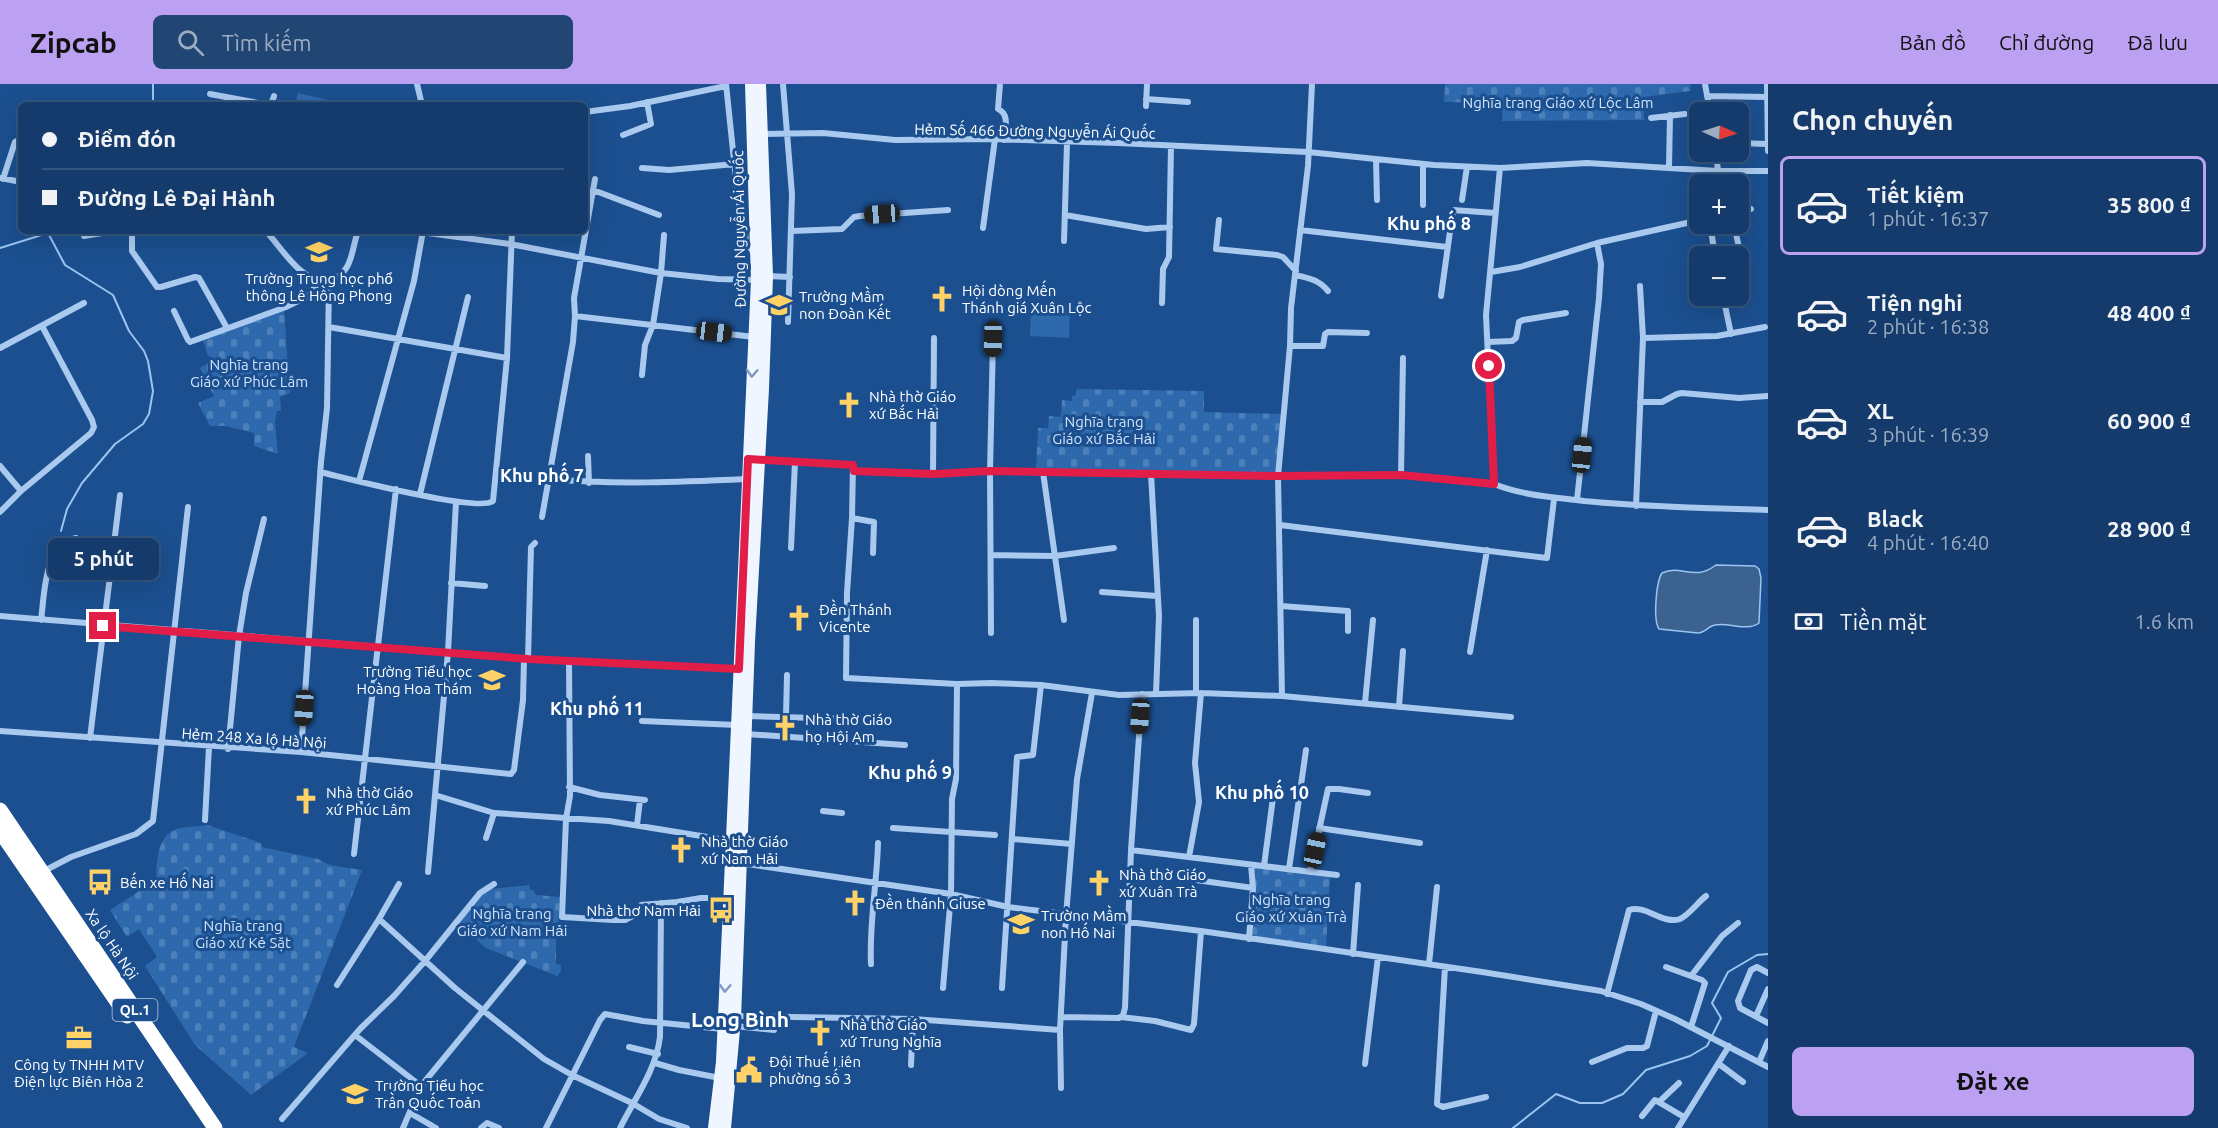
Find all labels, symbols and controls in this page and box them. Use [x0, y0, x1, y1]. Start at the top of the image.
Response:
search box [153, 15, 573, 69]
icon: search [174, 26, 207, 59]
text: Zipcab [30, 27, 117, 58]
text: Tìm kiếm [222, 30, 311, 55]
text: Bản đồ [1900, 30, 1966, 54]
text: Chỉ đường [1999, 30, 2094, 54]
text: Đã lưu [2127, 30, 2188, 54]
park label: Nghĩa trang Giáo xứ Lộc Lâm [1462, 94, 1654, 111]
north arrow [1689, 102, 1749, 162]
map controls [1689, 102, 1749, 306]
text: Chọn chuyến [1792, 105, 1953, 135]
street label: Hẻm Số 466 Đường Nguyễn Ái Quốc [914, 119, 1156, 142]
text: Điểm đón [78, 126, 176, 151]
street label: Đường Nguyễn Ái Quốc [727, 150, 749, 308]
button: + [1689, 174, 1749, 234]
icon: car [1795, 179, 1849, 233]
text: Tiết kiệm [1867, 182, 1964, 207]
text: Đường Lê Đại Hành [78, 185, 275, 210]
text: 35 800 ₫ [2107, 192, 2191, 217]
car [863, 204, 901, 224]
text: 1 phút · 16:37 [1867, 207, 1989, 230]
district label: Khu phố 8 [1387, 210, 1471, 233]
school or university icon: Trường Trung học phổ thông Lê Hồng Phong [304, 237, 334, 267]
button: − [1689, 246, 1749, 306]
place label: Trường Trung học phổ thông Lê Hồng Phong [245, 270, 393, 304]
place label: Hội dòng Mến Thánh giá Xuân Lộc [962, 280, 1091, 316]
church icon: Hội dòng Mến Thánh giá Xuân Lộc [927, 284, 957, 314]
place label: Trường Mầm non Đoàn Kết [799, 286, 891, 322]
icon: car [1795, 287, 1849, 341]
school or university icon: Trường Mầm non Đoàn Kết [764, 290, 794, 320]
text: Tiện nghi [1867, 290, 1963, 315]
text: 48 400 ₫ [2107, 300, 2191, 325]
text: 2 phút · 16:38 [1867, 315, 1989, 338]
car [695, 321, 733, 343]
car [984, 321, 1002, 357]
route start [1475, 352, 1502, 379]
park label: Nghĩa trang Giáo xứ Phúc Lâm [190, 356, 308, 390]
one-way arrow [746, 369, 759, 378]
place label: Nhà thờ Giáo xứ Bắc Hải [869, 388, 956, 422]
church icon: Nhà thờ Giáo xứ Bắc Hải [834, 390, 864, 420]
icon: car [1795, 395, 1849, 449]
text: XL [1867, 398, 1894, 423]
text: 60 900 ₫ [2107, 408, 2191, 433]
park label: Nghĩa trang Giáo xứ Bắc Hải [1052, 413, 1156, 447]
text: 3 phút · 16:39 [1867, 423, 1989, 446]
car [1571, 436, 1593, 474]
district label: Khu phố 7 [500, 462, 584, 485]
icon: car [1795, 503, 1849, 557]
text: Black [1867, 506, 1924, 531]
text: 28 900 ₫ [2107, 516, 2191, 541]
text: 4 phút · 16:40 [1867, 531, 1989, 554]
callout: 5 phút [48, 539, 158, 581]
text: 5 phút [73, 547, 134, 570]
place label: Đền Thánh Vicente [819, 599, 892, 635]
church icon: Đền Thánh Vicente [784, 603, 814, 633]
icon: cash [1792, 605, 1825, 638]
text: Tiền mặt [1840, 609, 1927, 634]
text: 1.6 km [2135, 610, 2194, 633]
route end [89, 612, 116, 639]
place label: Trường Tiểu học Hoàng Hoa Thám [356, 663, 472, 697]
school or university icon: Trường Tiểu học Hoàng Hoa Thám [477, 665, 507, 695]
car [294, 689, 314, 727]
district label: Khu phố 11 [550, 695, 644, 718]
car [1130, 697, 1150, 735]
place label: Nhà thờ Giáo họ Hội Am [805, 711, 892, 745]
church icon: Nhà thờ Giáo họ Hội Am [770, 713, 800, 743]
street label: Hẻm 248 Xa lộ Hà Nội [181, 724, 327, 752]
district label: Khu phố 9 [868, 759, 952, 782]
district label: Khu phố 10 [1215, 779, 1309, 802]
place label: Nhà thờ Giáo xứ Phúc Lâm [326, 784, 413, 818]
church icon: Nhà thờ Giáo xứ Phúc Lâm [291, 786, 321, 816]
car [1302, 831, 1328, 869]
place label: Nhà thờ Giáo xứ Nam Hải [701, 833, 788, 867]
church icon: Nhà thờ Giáo xứ Nam Hải [666, 835, 696, 865]
place label: Nhà thờ Giáo xứ Xuân Trà [1119, 866, 1206, 900]
bus stop icon: Bến xe Hố Nai [85, 867, 115, 897]
church icon: Nhà thờ Giáo xứ Xuân Trà [1084, 868, 1114, 898]
place label: Bến xe Hố Nai [120, 872, 214, 891]
church icon: Đền thánh Giuse [840, 888, 870, 918]
park label: Nghĩa trang Giáo xứ Xuân Trà [1235, 891, 1347, 925]
place label: Đền thánh Giuse [875, 893, 986, 912]
bus stop icon: Nhà thơ Nam Hải [706, 895, 736, 925]
place label: Nhà thơ Nam Hải [587, 902, 701, 919]
park label: Nghĩa trang Giáo xứ Nam Hải [457, 905, 567, 939]
place label: Trường Mầm non Hố Nai [1041, 905, 1127, 941]
street label: Xa lộ Hà Nội [82, 906, 142, 982]
school or university icon: Trường Mầm non Hố Nai [1006, 909, 1036, 939]
park label: Nghĩa trang Giáo xứ Kẻ Sặt [195, 917, 291, 951]
one-way arrow [719, 983, 732, 992]
road number: QL.1 [112, 999, 158, 1021]
district label: Long Bình [691, 1007, 789, 1031]
place label: Nhà thờ Giáo xứ Trung Nghĩa [840, 1016, 942, 1050]
church icon: Nhà thờ Giáo xứ Trung Nghĩa [805, 1018, 835, 1048]
office icon: Công ty TNHH MTV Điện lực Biên Hòa 2 [64, 1023, 94, 1053]
button: Đặt xe [1792, 1047, 2194, 1116]
place label: Đội Thuế Liên phường số 3 [769, 1051, 861, 1087]
public building icon: Đội Thuế Liên phường số 3 [734, 1055, 764, 1085]
place label: Công ty TNHH MTV Điện lực Biên Hòa 2 [14, 1056, 144, 1090]
place label: Trường Tiểu học Trần Quốc Toản [375, 1077, 484, 1111]
school or university icon: Trường Tiểu học Trần Quốc Toản [340, 1079, 370, 1109]

